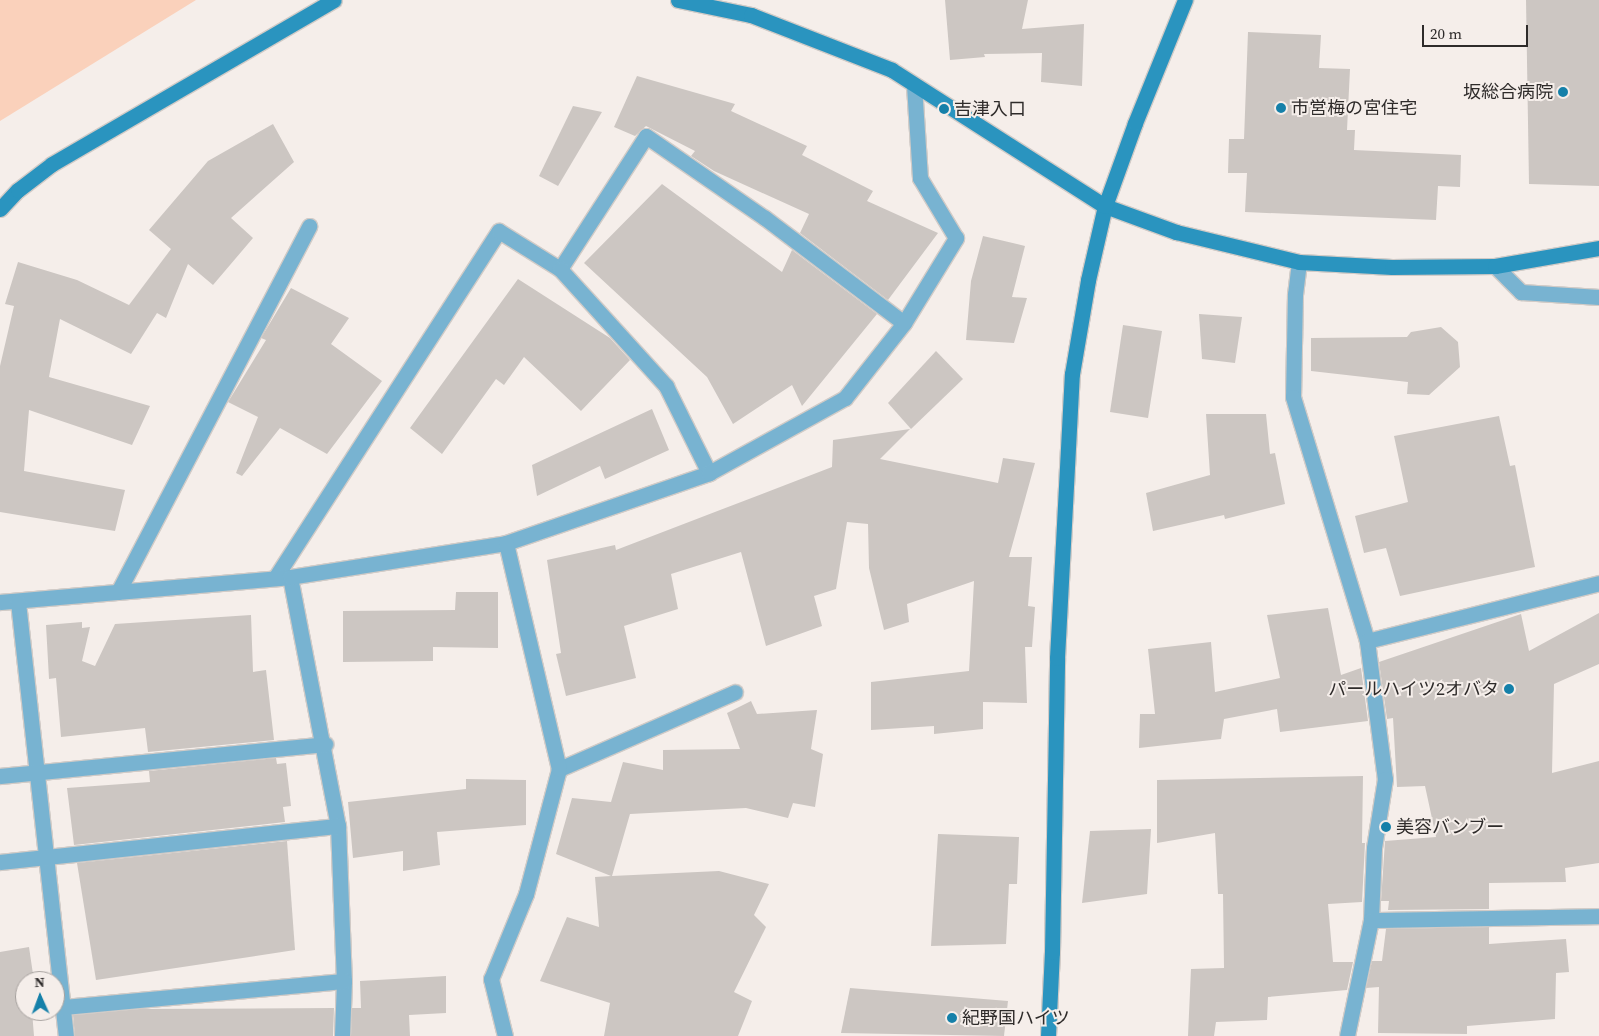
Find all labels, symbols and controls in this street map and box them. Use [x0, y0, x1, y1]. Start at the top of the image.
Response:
scale bar [1424, 15, 1530, 47]
text: 20 m [1430, 23, 1462, 44]
place label: 坂総合病院 [1463, 81, 1553, 103]
marker: 坂総合病院 [1557, 86, 1569, 98]
place label: 市営梅の宮住宅 [1291, 97, 1417, 119]
place label: 吉津入口 [954, 98, 1026, 120]
marker: 市営梅の宮住宅 [1275, 102, 1287, 114]
marker: 吉津入口 [938, 103, 950, 115]
place label: パールハイツ2オバタ [1328, 678, 1499, 700]
marker: パールハイツ2オバタ [1503, 683, 1515, 695]
place label: 美容バンブー [1396, 816, 1504, 838]
marker: 美容バンブー [1380, 821, 1392, 833]
north arrow [15, 971, 65, 1021]
text: N [34, 972, 45, 992]
place label: 紀野国ハイツ [962, 1007, 1070, 1029]
marker: 紀野国ハイツ [946, 1012, 958, 1024]

